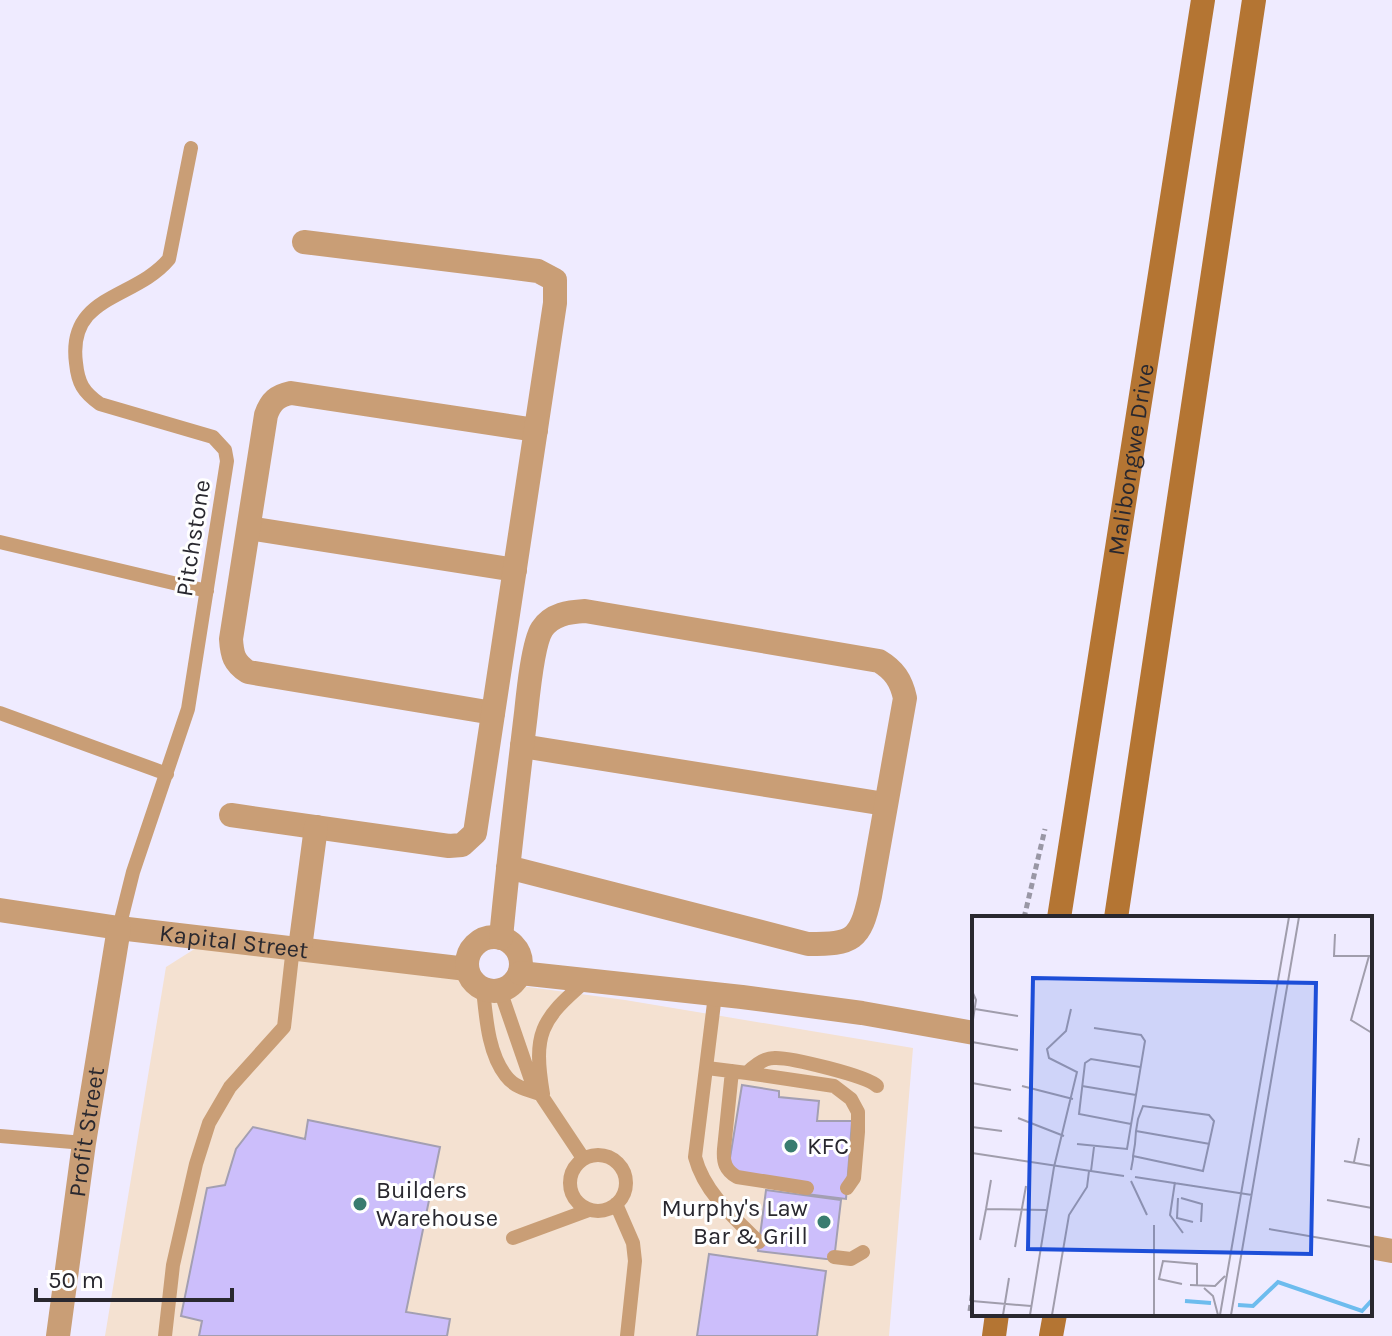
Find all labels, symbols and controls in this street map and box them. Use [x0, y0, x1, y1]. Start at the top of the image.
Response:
street label: Malibongwe Drive [1102, 361, 1160, 558]
street label: Pitchstone [170, 478, 216, 598]
inset map [972, 916, 1372, 1316]
street label: Kapital Street [158, 919, 310, 964]
street label: Profit Street [63, 1065, 110, 1199]
place label: KFC [807, 1132, 849, 1160]
marker: KFC [782, 1137, 800, 1155]
place label: Builders Warehouse [376, 1176, 498, 1232]
place label: Murphy's Law Bar & Grill [661, 1194, 808, 1250]
marker: Builders Warehouse [351, 1195, 369, 1213]
marker: Murphy's Law Bar & Grill [815, 1213, 833, 1231]
scale bar [36, 1252, 232, 1302]
text: 50 m [48, 1266, 104, 1294]

